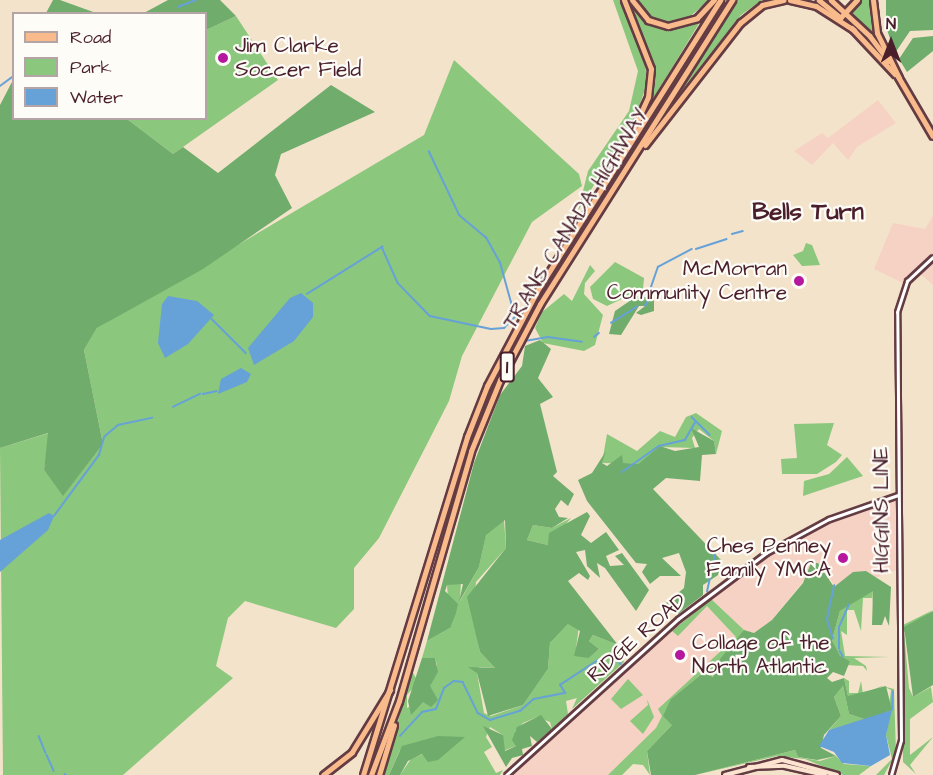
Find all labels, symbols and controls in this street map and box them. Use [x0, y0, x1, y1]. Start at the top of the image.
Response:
legend [12, 12, 207, 120]
north arrow [861, 12, 921, 72]
text: N [886, 13, 896, 35]
text: Road [70, 25, 111, 50]
place label: Jim Clarke Soccer Field [235, 33, 361, 83]
marker: Jim Clarke Soccer Field [216, 51, 230, 65]
text: Park [70, 55, 112, 80]
text: Water [70, 85, 123, 110]
street label: TRANS CANADA HIGHWAY [498, 104, 654, 334]
district label: Bells Turn [752, 199, 864, 227]
place label: McMorran Community Centre [607, 256, 787, 306]
marker: McMorran Community Centre [792, 274, 806, 288]
road number: 1 [500, 350, 514, 384]
street label: HIGGINS LINE [869, 447, 895, 573]
place label: Ches Penney Family YMCA [706, 533, 831, 583]
marker: Ches Penney Family YMCA [836, 551, 850, 565]
street label: RIDGE ROAD [582, 588, 692, 688]
place label: Collage of the North Atlantic [692, 630, 830, 680]
marker: Collage of the North Atlantic [673, 648, 687, 662]

